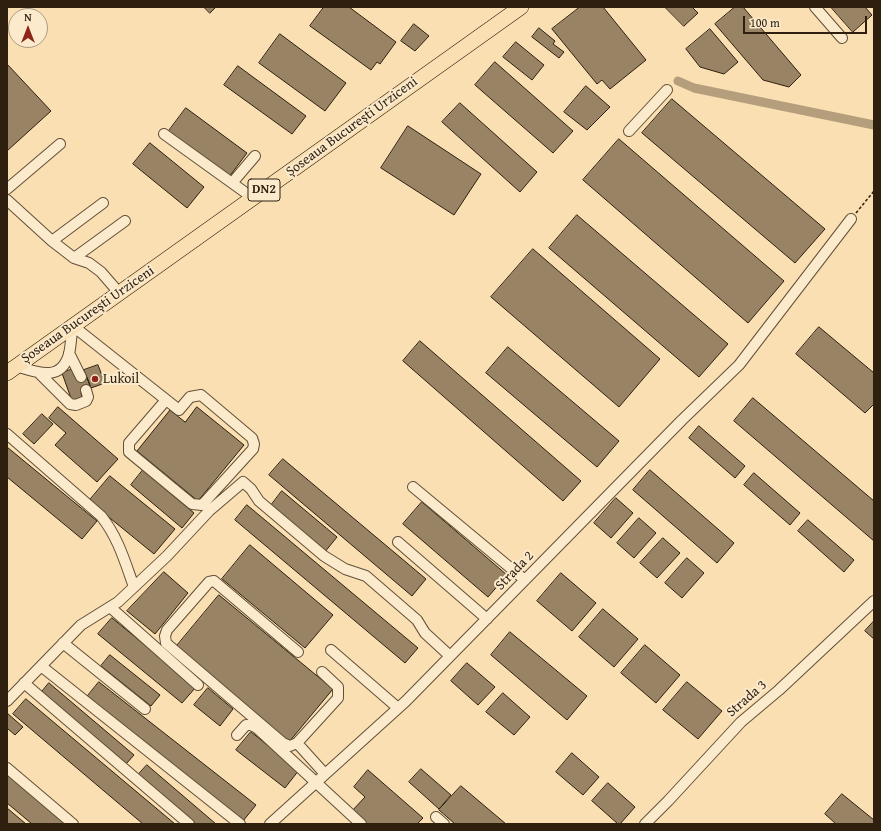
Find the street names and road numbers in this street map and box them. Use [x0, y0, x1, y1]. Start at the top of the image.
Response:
street label: Șoseaua București Urziceni [283, 74, 421, 180]
road number: DN2 [248, 179, 280, 201]
street label: Șoseaua București Urziceni [18, 263, 158, 367]
street label: Strada 2 [492, 548, 538, 594]
street label: Strada 3 [723, 677, 771, 721]

